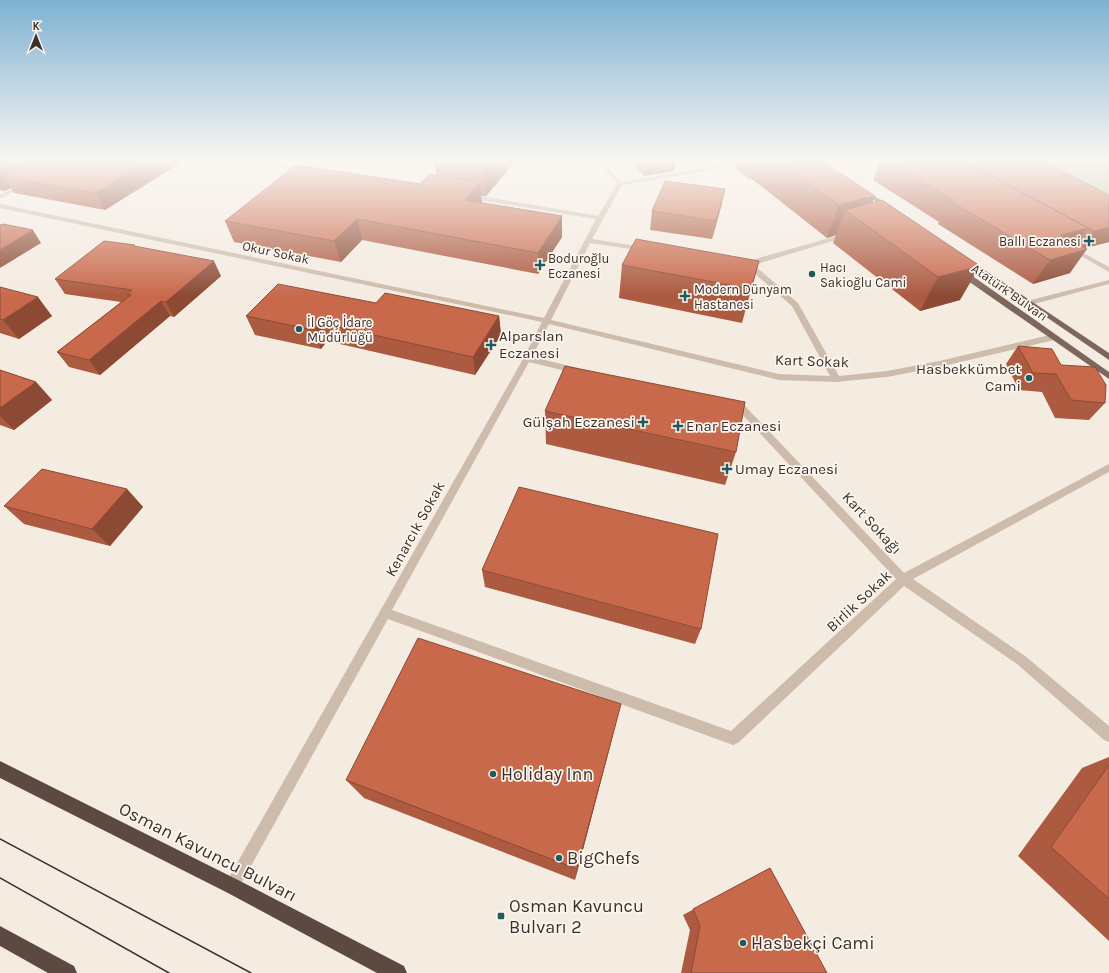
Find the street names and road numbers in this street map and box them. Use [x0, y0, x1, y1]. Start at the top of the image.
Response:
street label: Okur Sokak [241, 238, 311, 267]
street label: Atatürk Bulvarı [969, 261, 1051, 324]
street label: Kart Sokak [774, 351, 850, 371]
street label: Kenarcık Sokak [381, 478, 449, 580]
street label: Kart Sokağı [839, 488, 905, 558]
street label: Birlik Sokak [823, 566, 895, 636]
street label: Osman Kavuncu Bulvarı [115, 797, 301, 907]

